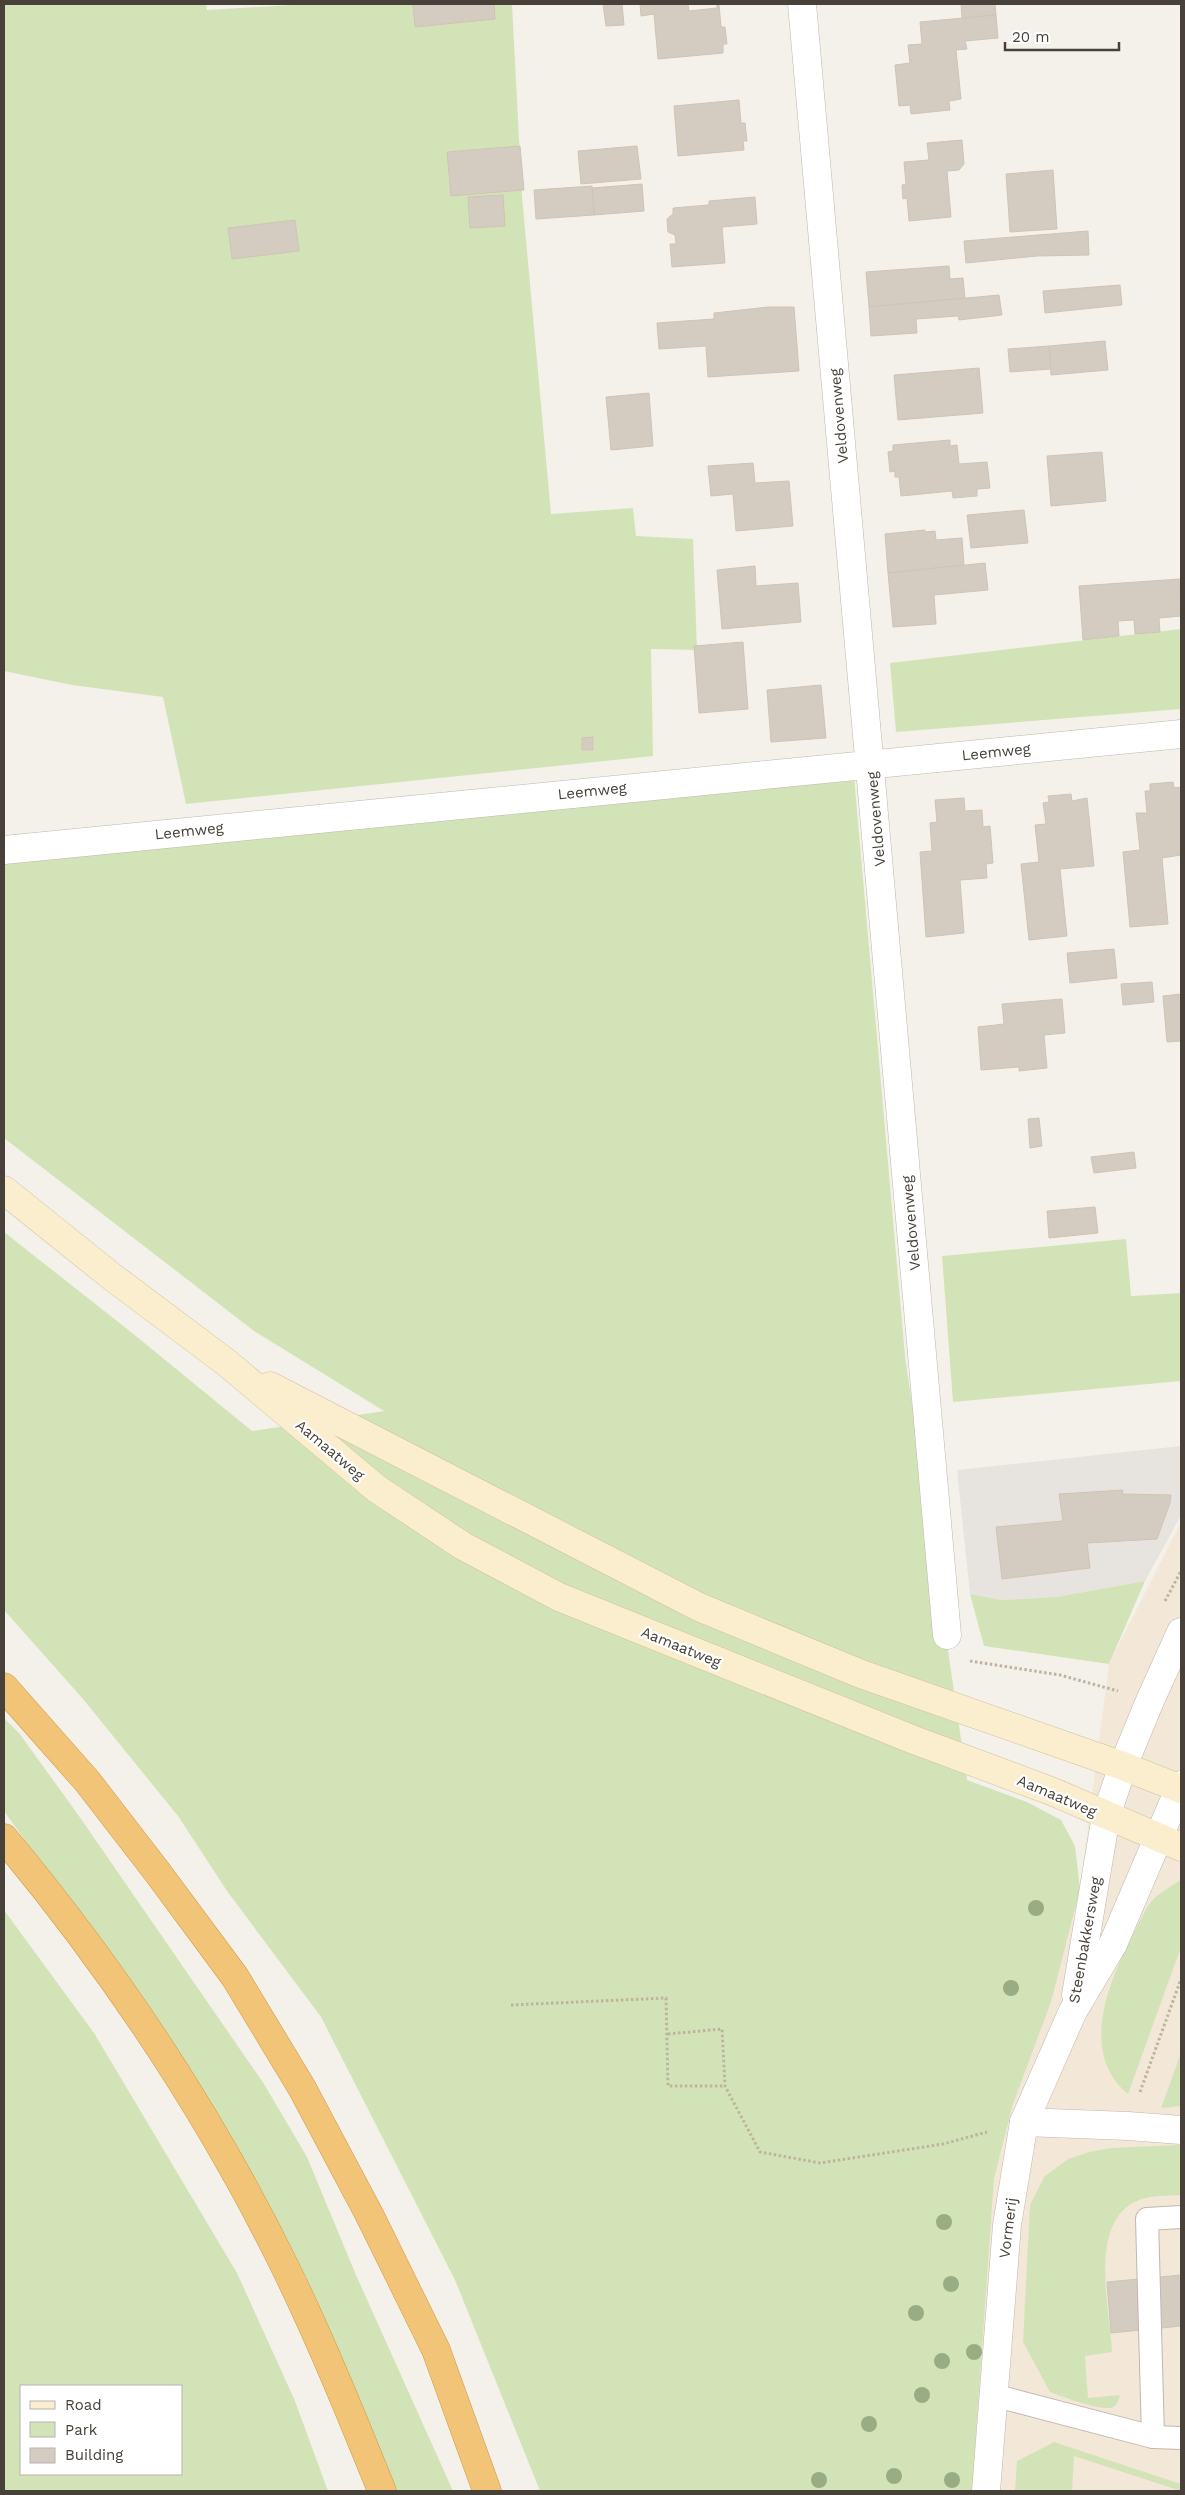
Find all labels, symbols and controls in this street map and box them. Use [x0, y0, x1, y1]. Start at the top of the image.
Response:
scale bar [1005, 20, 1119, 52]
text: 20 m [1012, 28, 1050, 46]
street label: Veldovenweg [826, 368, 852, 464]
street label: Leemweg [961, 739, 1031, 765]
street label: Veldovenweg [863, 771, 889, 867]
street label: Leemweg [557, 778, 627, 804]
street label: Leemweg [154, 818, 224, 844]
street label: Veldovenweg [898, 1175, 924, 1271]
street label: Aamaatweg [292, 1416, 368, 1484]
street label: Aamaatweg [638, 1623, 724, 1671]
street label: Aamaatweg [1015, 1771, 1099, 1821]
street label: Steenbakkersweg [1065, 1875, 1105, 2005]
street label: Vormerij [995, 2197, 1021, 2259]
legend [20, 2385, 182, 2475]
text: Road [65, 2396, 102, 2414]
text: Park [65, 2421, 98, 2439]
text: Building [65, 2446, 123, 2464]

